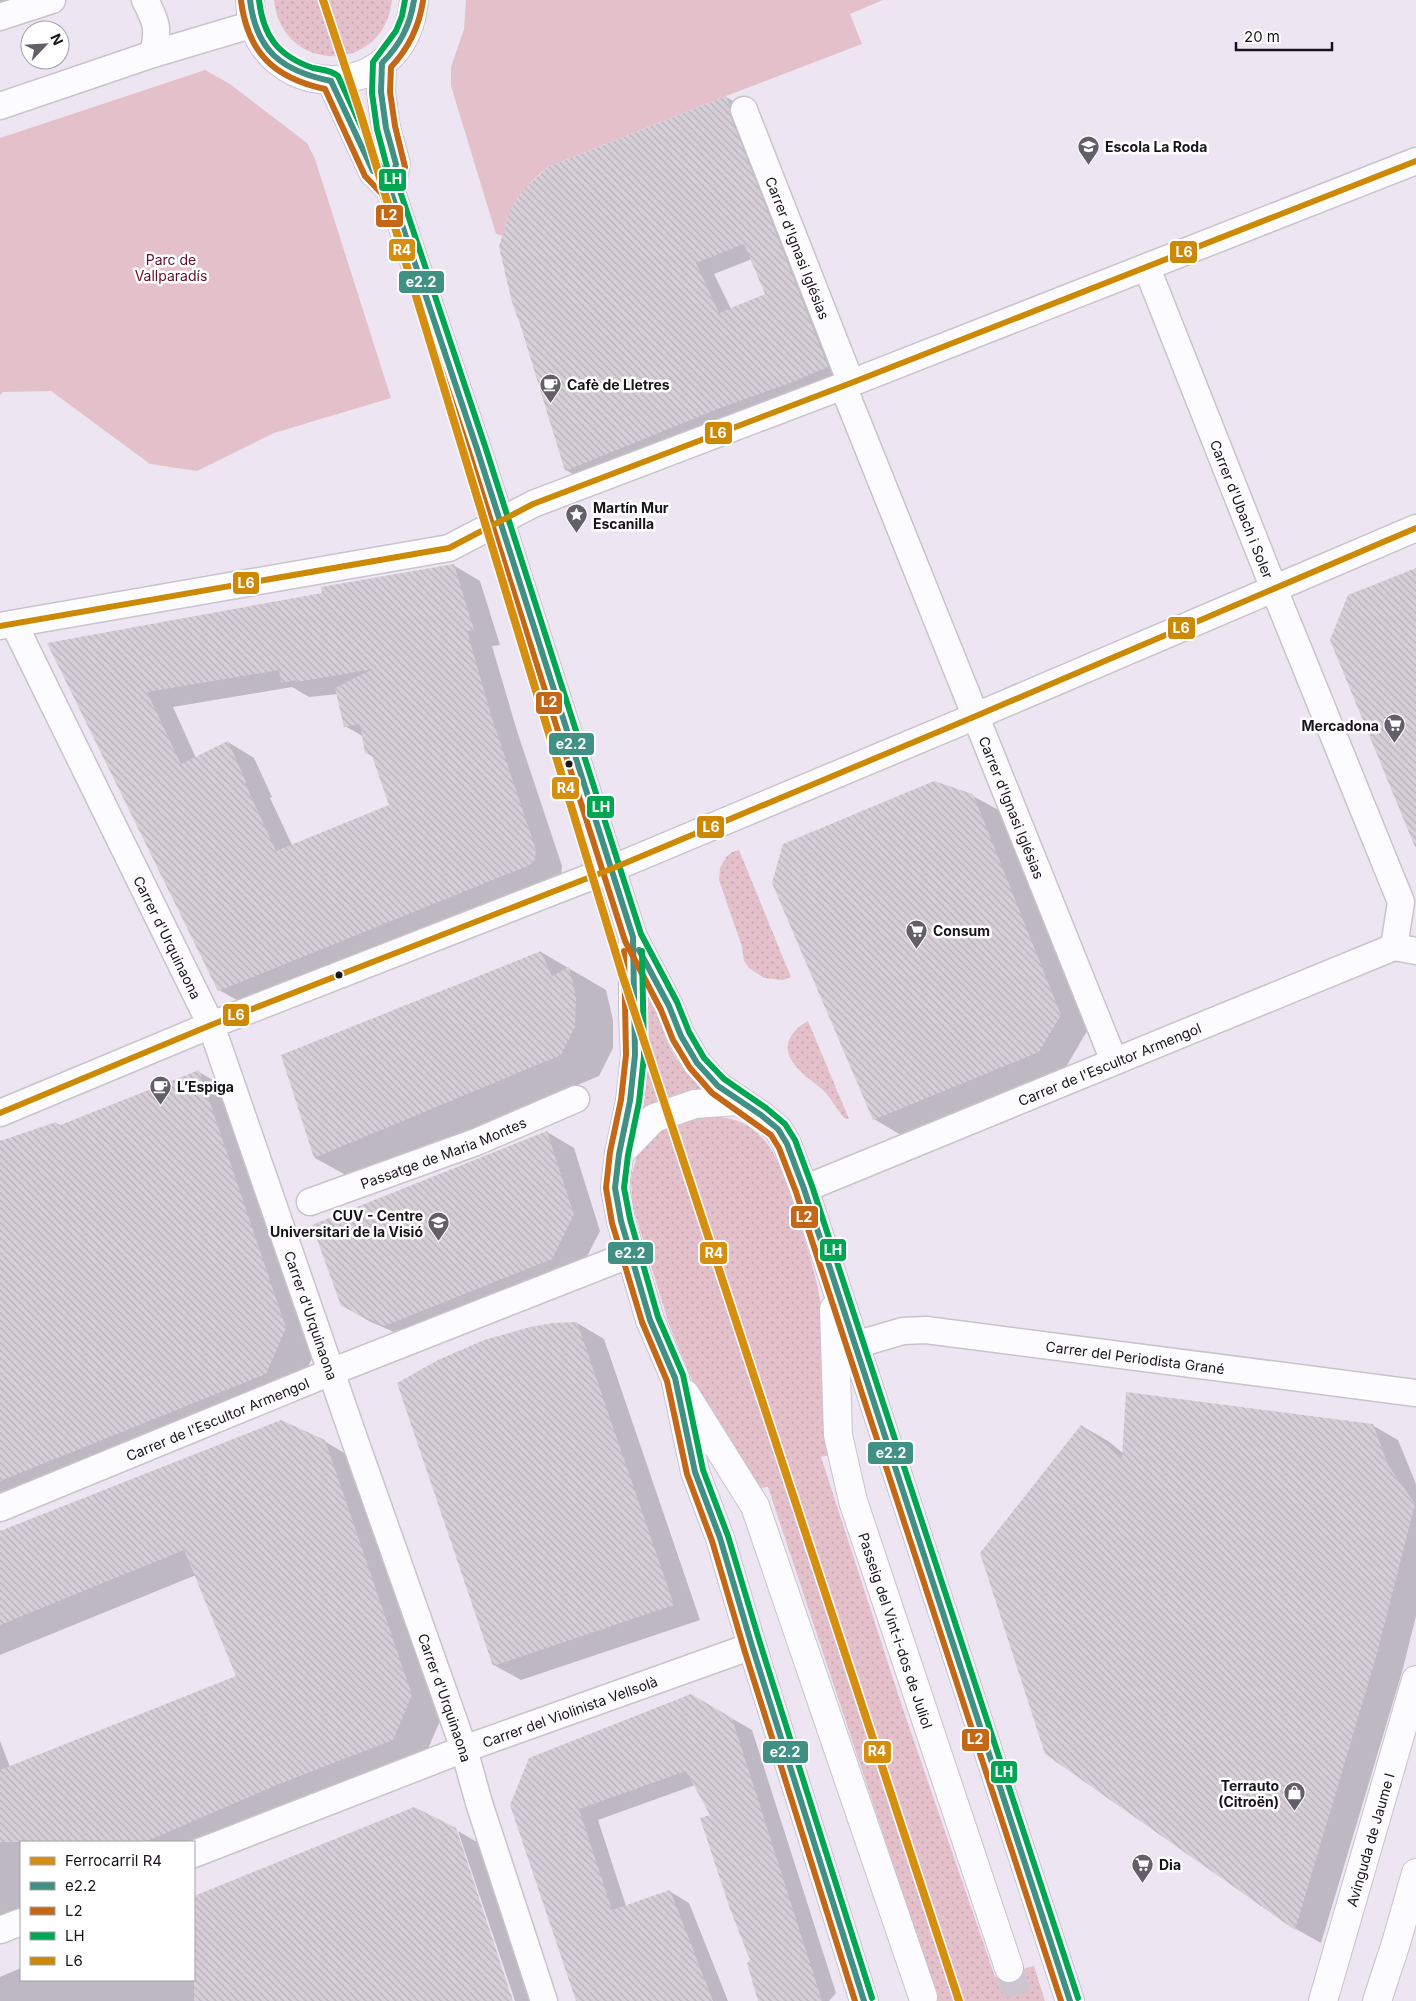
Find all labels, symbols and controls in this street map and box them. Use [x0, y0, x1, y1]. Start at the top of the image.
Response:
north arrow [20, 20, 70, 70]
scale bar [1236, 20, 1332, 52]
text: 20 m [1244, 27, 1280, 46]
text: N [47, 31, 67, 48]
school or university icon: Escola La Roda [1077, 134, 1101, 165]
place label: Escola La Roda [1105, 138, 1207, 155]
line badge: LH [378, 168, 407, 192]
text: LH [384, 170, 402, 187]
street label: Carrer d'Ignasi Iglésias [762, 174, 834, 322]
line badge: L2 [375, 204, 404, 228]
text: L2 [381, 206, 398, 223]
line badge: R4 [388, 238, 416, 262]
line badge: L6 [1169, 240, 1198, 264]
text: R4 [393, 241, 411, 258]
text: L6 [1175, 243, 1193, 260]
park label: Parc de Vallparadís [135, 251, 207, 284]
line badge: e2.2 [398, 270, 445, 294]
text: e2.2 [406, 273, 437, 290]
cafe icon: Cafè de Lletres [539, 372, 563, 403]
place label: Cafè de Lletres [567, 376, 670, 393]
line badge: L6 [704, 421, 733, 445]
text: L6 [709, 424, 727, 441]
street label: Carrer d'Ubach i Soler [1207, 437, 1277, 581]
place label: Martín Mur Escanilla [593, 499, 669, 532]
place icon: Martín Mur Escanilla [565, 503, 589, 534]
line badge: L6 [232, 571, 260, 595]
text: L6 [237, 574, 255, 591]
line badge: L6 [1167, 616, 1196, 640]
text: L6 [1172, 619, 1190, 636]
line badge: L2 [535, 691, 563, 715]
text: L2 [541, 693, 558, 710]
supermarket icon: Mercadona [1383, 713, 1407, 744]
place label: Mercadona [1302, 717, 1379, 734]
line badge: e2.2 [548, 732, 595, 756]
street label: Carrer d'Ignasi Iglésias [976, 734, 1048, 881]
text: e2.2 [556, 735, 587, 752]
unlabelled marker [564, 759, 574, 769]
line badge: R4 [551, 776, 580, 800]
text: R4 [557, 779, 575, 796]
line badge: LH [586, 795, 615, 819]
text: LH [592, 798, 610, 815]
line badge: L6 [696, 815, 725, 839]
text: L6 [702, 818, 720, 835]
street label: Carrer d'Urquinaona [130, 873, 205, 1002]
supermarket icon: Consum [905, 918, 929, 949]
place label: Consum [933, 922, 990, 939]
unlabelled marker [334, 970, 344, 980]
line badge: L6 [222, 1003, 250, 1027]
text: L6 [227, 1006, 245, 1023]
street label: Carrer de l'Escultor Armengol [1015, 1019, 1203, 1109]
cafe icon: L’Espiga [149, 1074, 173, 1105]
place label: L’Espiga [177, 1078, 234, 1095]
street label: Passatge de Maria Montes [358, 1113, 528, 1192]
line badge: L2 [790, 1205, 819, 1229]
place label: CUV - Centre Universitari de la Visió [270, 1207, 423, 1240]
text: L2 [796, 1208, 813, 1225]
school or university icon: CUV - Centre Universitari de la Visió [427, 1211, 451, 1242]
line badge: LH [819, 1238, 847, 1262]
line badge: e2.2 [607, 1241, 654, 1265]
line badge: R4 [699, 1241, 728, 1265]
text: LH [824, 1241, 842, 1258]
text: e2.2 [615, 1244, 646, 1261]
text: R4 [705, 1244, 723, 1261]
street label: Carrer d'Urquinaona [281, 1249, 342, 1382]
street label: Carrer del Periodista Grané [1045, 1337, 1226, 1377]
street label: Carrer de l'Escultor Armengol [123, 1374, 311, 1464]
line badge: e2.2 [867, 1441, 914, 1465]
text: e2.2 [876, 1444, 907, 1461]
street label: Passeig del Vint-i-dos de Juliol [856, 1530, 937, 1730]
street label: Carrer d'Urquinaona [415, 1631, 476, 1764]
street label: Carrer del Violinista Vellsolà [480, 1672, 660, 1750]
line badge: L2 [961, 1728, 990, 1752]
text: L2 [967, 1730, 984, 1747]
line badge: e2.2 [762, 1740, 809, 1764]
line badge: R4 [863, 1740, 892, 1764]
text: R4 [868, 1742, 886, 1759]
text: e2.2 [770, 1743, 801, 1760]
line badge: LH [990, 1760, 1018, 1784]
text: LH [995, 1763, 1013, 1780]
street label: Avinguda de Jaume I [1342, 1771, 1397, 1909]
place label: Terrauto (Citroën) [1218, 1777, 1279, 1810]
shop icon: Terrauto (Citroën) [1283, 1781, 1307, 1812]
legend [20, 1841, 195, 1981]
text: Ferrocarril R4 [65, 1851, 162, 1870]
supermarket icon: Dia [1131, 1852, 1155, 1883]
place label: Dia [1159, 1856, 1181, 1873]
text: e2.2 [65, 1876, 96, 1895]
text: L2 [65, 1901, 83, 1920]
text: LH [65, 1926, 85, 1945]
text: L6 [65, 1951, 83, 1970]

